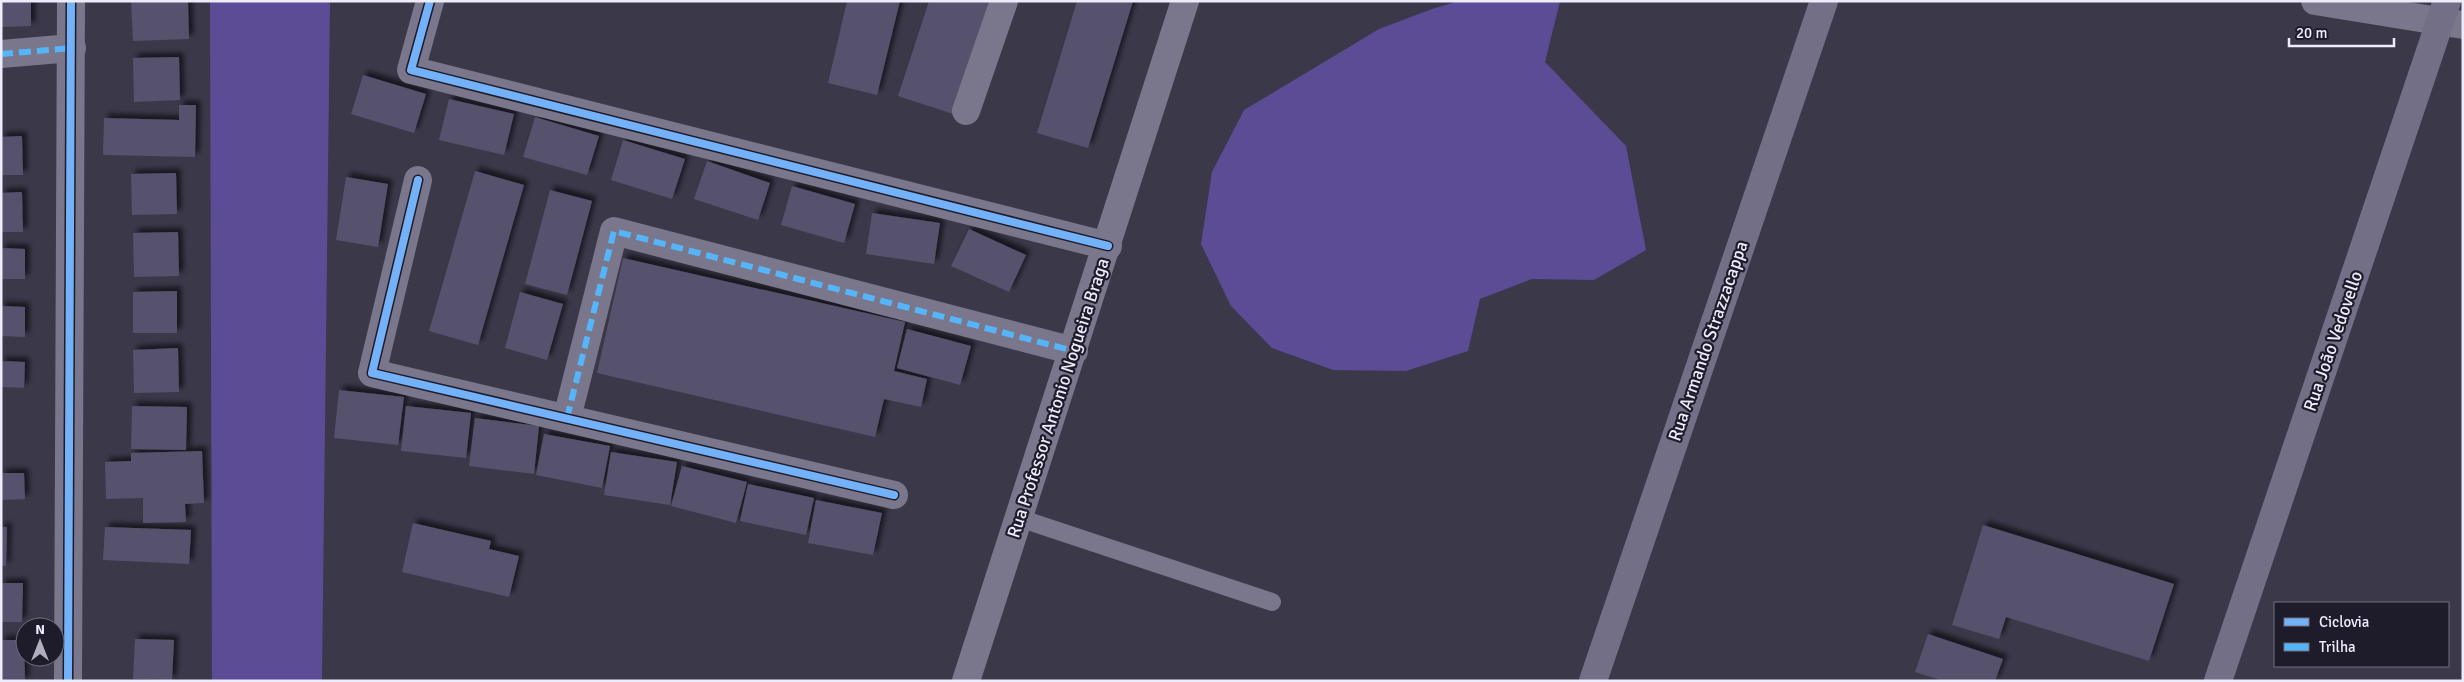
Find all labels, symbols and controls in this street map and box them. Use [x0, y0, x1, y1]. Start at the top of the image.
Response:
scale bar [2289, 15, 2394, 47]
text: 20 m [2296, 24, 2327, 42]
street label: Rua Armando Strazzacappa [1663, 238, 1753, 444]
street label: Rua Professor Antonio Nogueira Braga [1002, 255, 1114, 541]
street label: Rua João Vedovello [2299, 268, 2367, 414]
legend [2274, 602, 2449, 667]
text: Ciclovia [2319, 613, 2369, 631]
north arrow [15, 617, 65, 667]
text: N [35, 621, 45, 638]
text: Trilha [2319, 638, 2356, 656]

